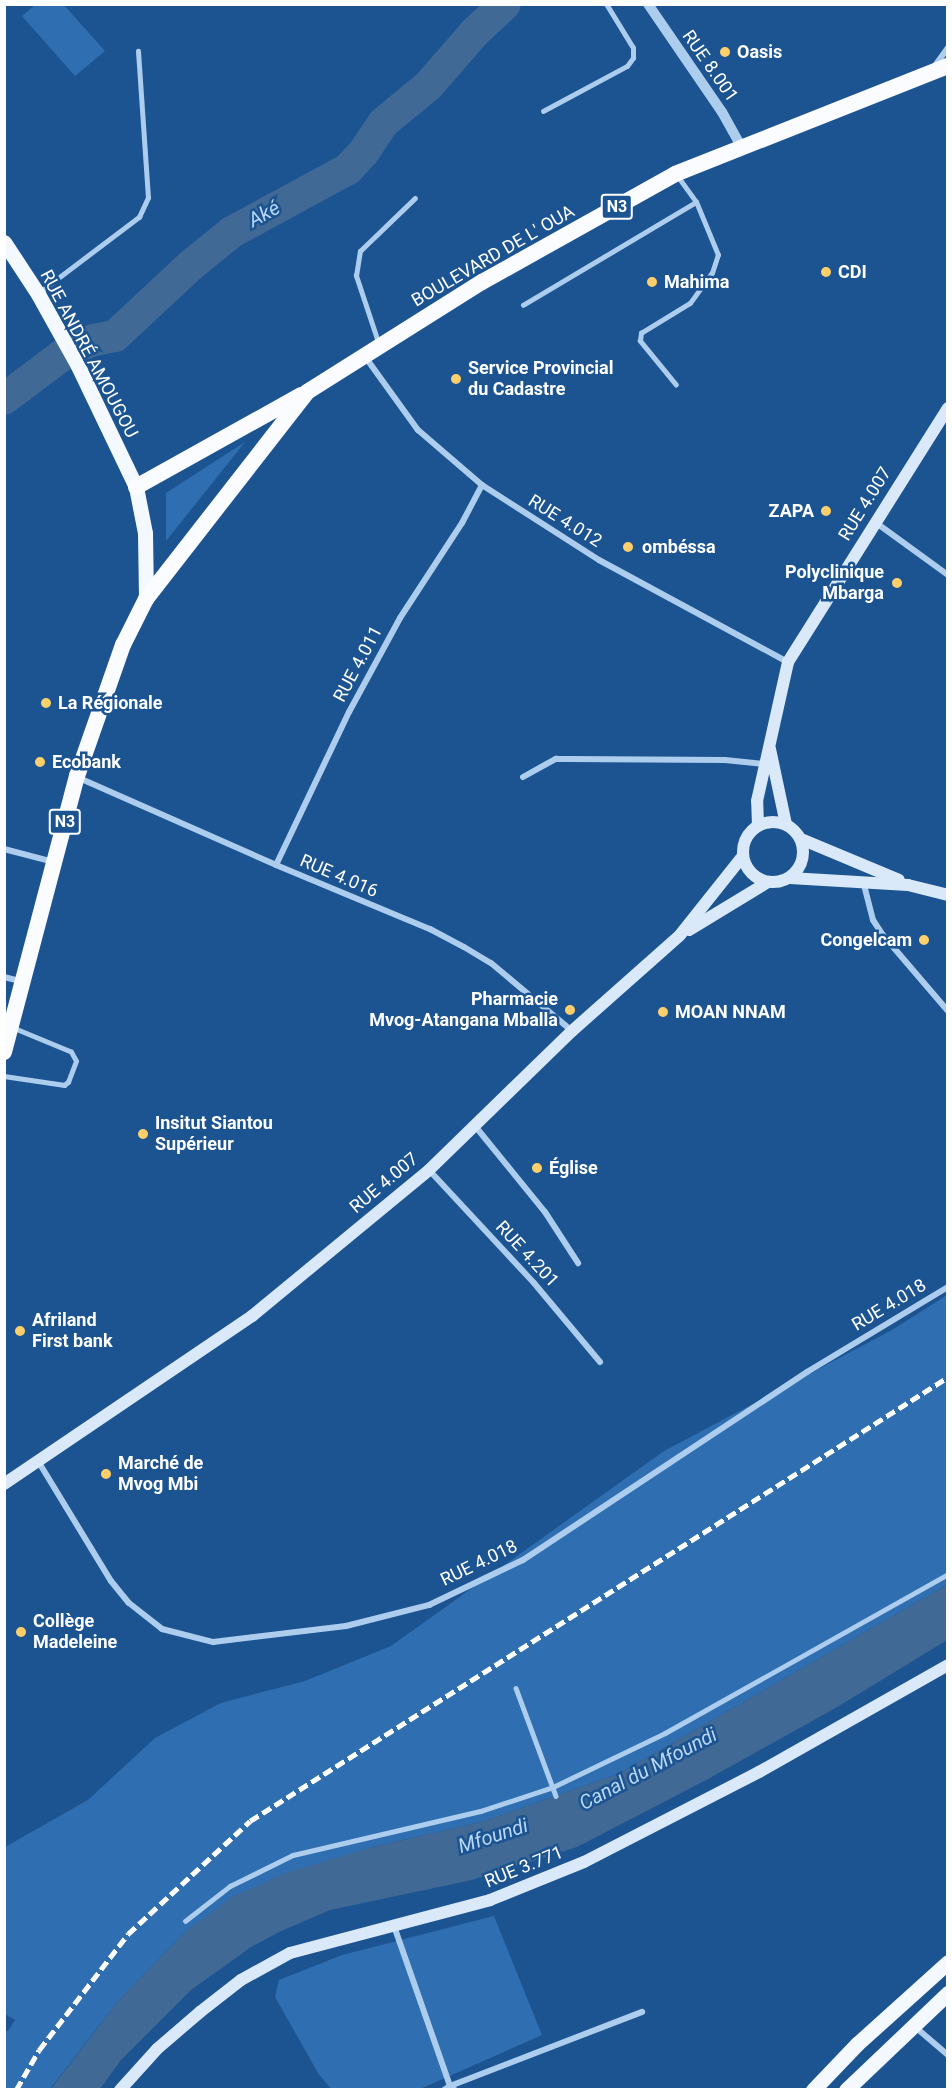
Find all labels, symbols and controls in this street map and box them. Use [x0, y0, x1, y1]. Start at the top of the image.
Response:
street label: RUE 8.001 [677, 26, 743, 106]
place label: Oasis [737, 41, 782, 63]
marker: Oasis [718, 45, 732, 59]
road number: N3 [600, 194, 634, 220]
water label: Aké [244, 196, 284, 232]
street label: BOULEVARD DE L' OUA [408, 201, 578, 311]
place label: CDI [838, 261, 867, 283]
marker: CDI [819, 265, 833, 279]
street label: RUE ANDRÉ AMOUGOU [35, 266, 143, 442]
place label: Mahima [664, 271, 729, 293]
marker: Mahima [645, 275, 659, 289]
place label: Service Provincial du Cadastre [468, 358, 613, 400]
marker: Service Provincial du Cadastre [449, 372, 463, 386]
street label: RUE 4.007 [834, 463, 896, 545]
street label: RUE 4.012 [524, 490, 606, 552]
place label: ZAPA [769, 500, 814, 522]
marker: ZAPA [819, 504, 833, 518]
place label: ombéssa [642, 536, 716, 558]
marker: ombéssa [619, 538, 637, 556]
place label: Polyclinique Mbarga [785, 562, 884, 604]
marker: Polyclinique Mbarga [888, 574, 906, 592]
street label: RUE 4.011 [329, 622, 387, 706]
place label: La Régionale [58, 692, 163, 714]
marker: La Régionale [39, 696, 53, 710]
place label: Ecobank [52, 751, 121, 773]
marker: Ecobank [33, 755, 47, 769]
road number: N3 [48, 809, 82, 835]
street label: RUE 4.016 [297, 850, 381, 902]
place label: Congelcam [821, 929, 912, 951]
marker: Congelcam [917, 933, 931, 947]
place label: Pharmacie Mvog-Atangana Mballa [369, 989, 558, 1032]
place label: MOAN NNAM [675, 1001, 786, 1023]
marker: Pharmacie Mvog-Atangana Mballa [563, 1003, 577, 1017]
marker: MOAN NNAM [656, 1005, 670, 1019]
place label: Insitut Siantou Supérieur [155, 1113, 273, 1156]
marker: Insitut Siantou Supérieur [136, 1127, 150, 1141]
street label: RUE 4.007 [345, 1148, 423, 1218]
place label: Église [549, 1157, 598, 1179]
marker: Église [530, 1161, 544, 1175]
street label: RUE 4.201 [491, 1216, 563, 1292]
street label: RUE 4.018 [848, 1274, 930, 1336]
place label: Afriland First bank [32, 1310, 113, 1352]
marker: Afriland First bank [13, 1324, 27, 1338]
place label: Marché de Mvog Mbi [118, 1453, 203, 1496]
marker: Marché de Mvog Mbi [99, 1467, 113, 1481]
street label: RUE 4.018 [437, 1535, 521, 1591]
place label: Collège Madeleine [33, 1611, 117, 1654]
marker: Collège Madeleine [14, 1625, 28, 1639]
water label: Canal du Mfoundi [575, 1723, 721, 1815]
water label: Mfoundi [455, 1813, 531, 1859]
street label: RUE 3.771 [482, 1842, 566, 1892]

